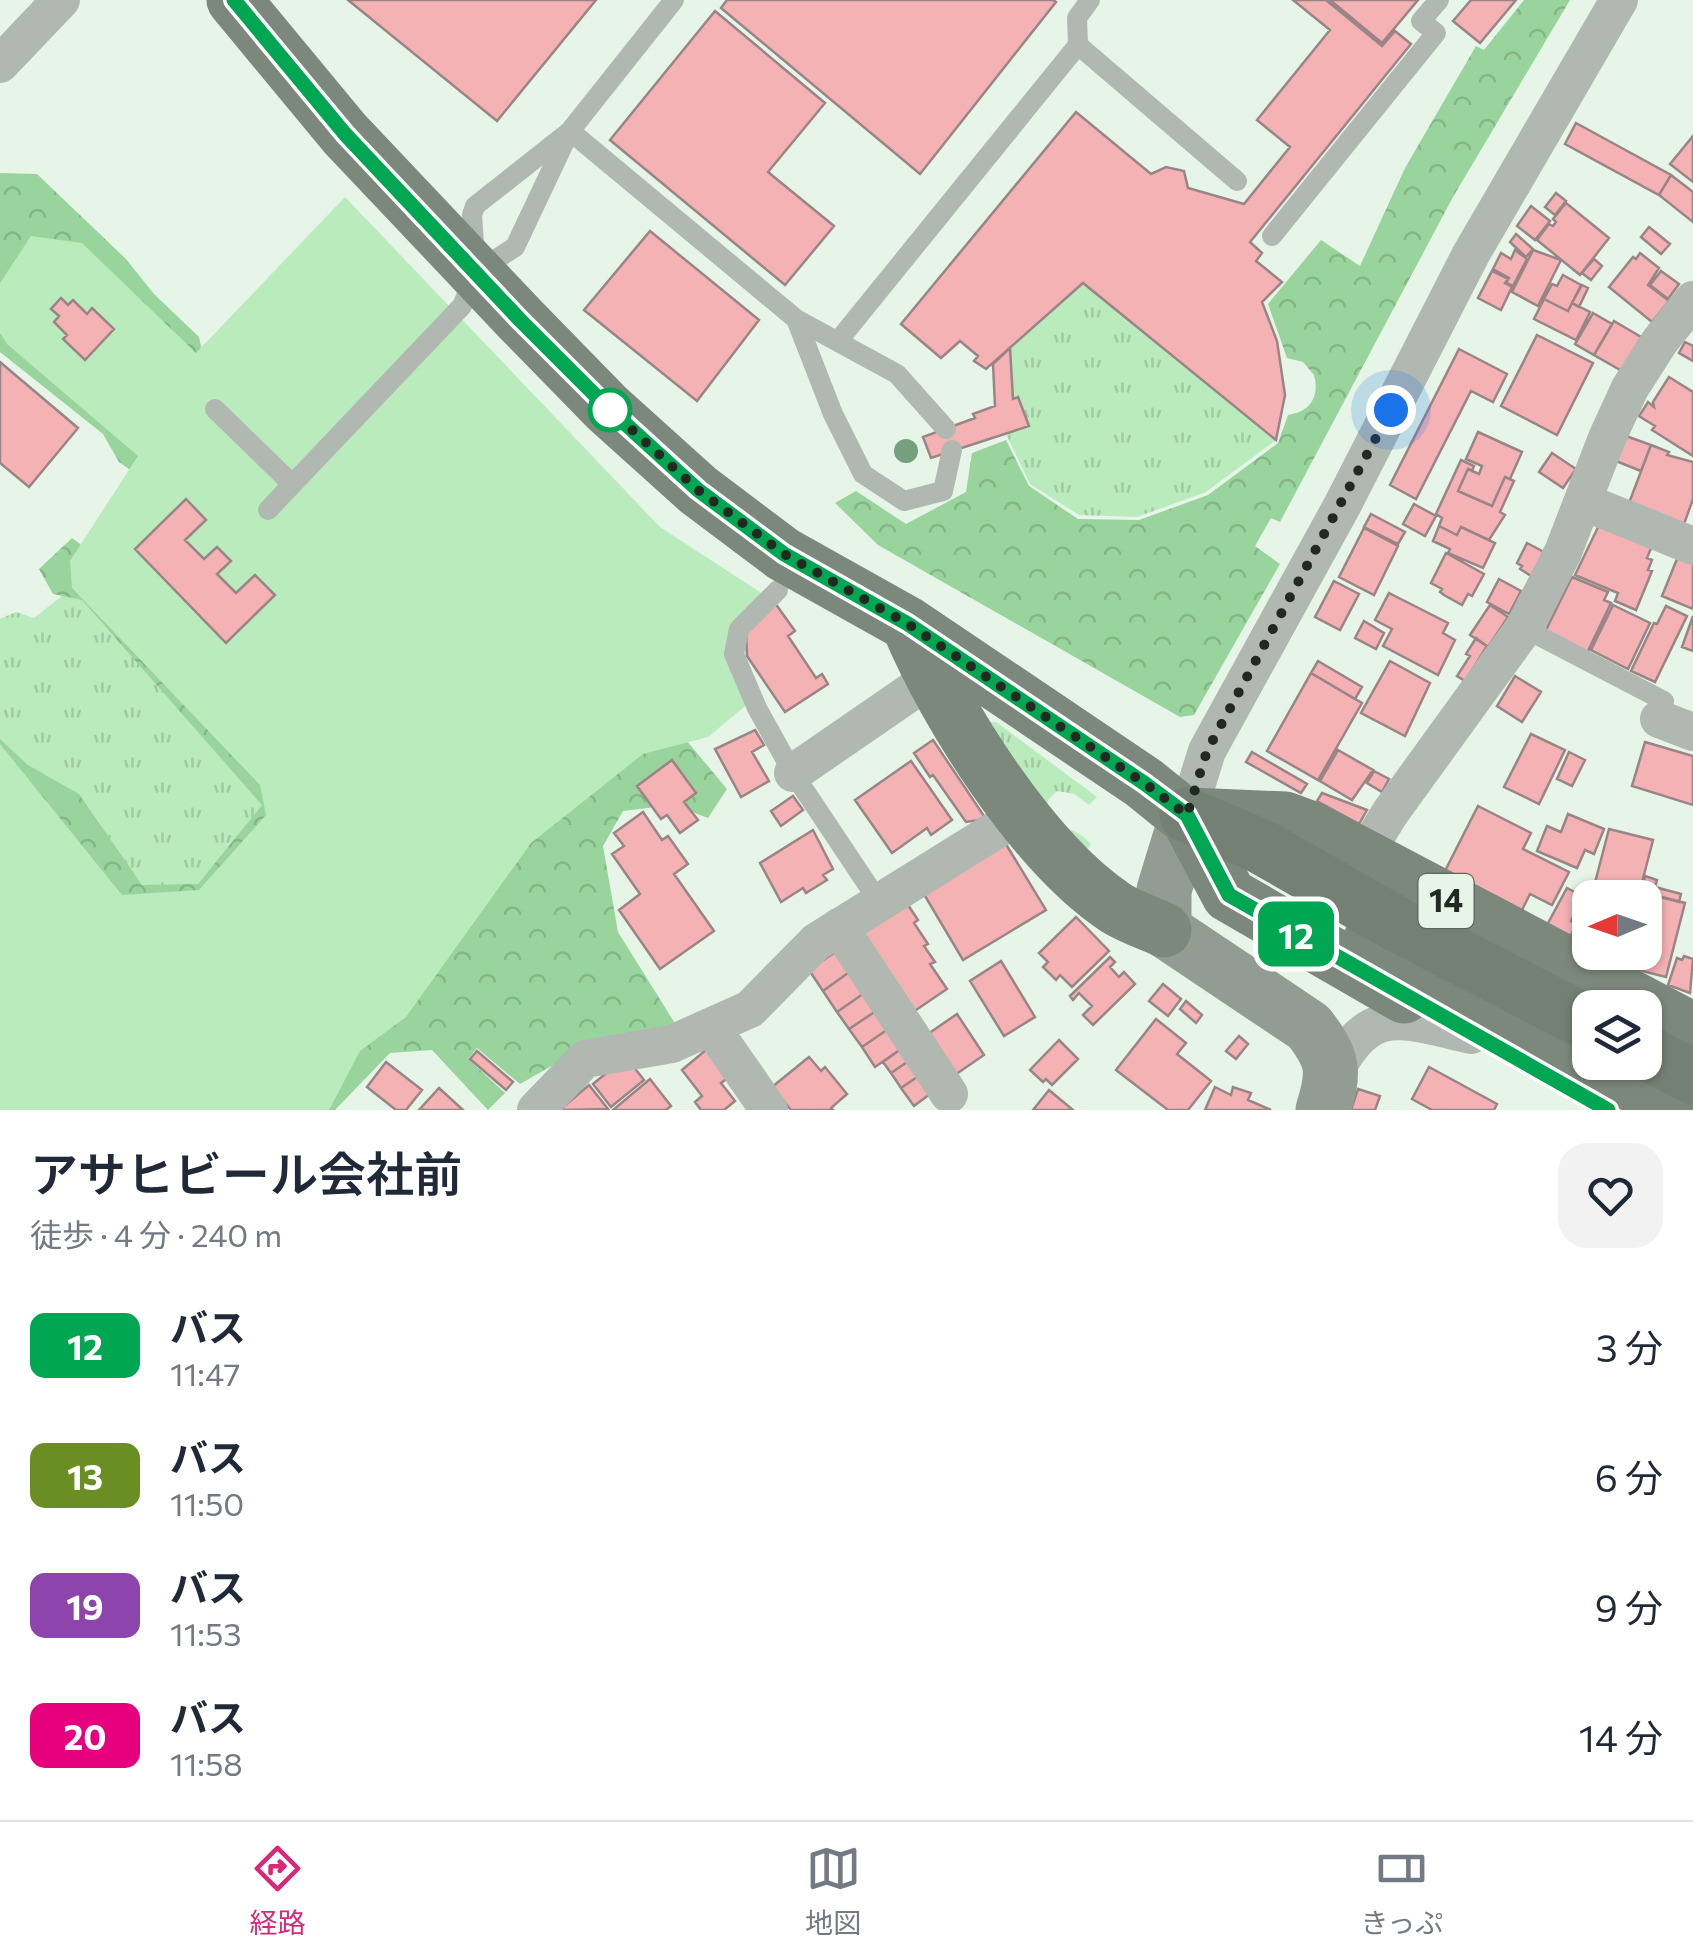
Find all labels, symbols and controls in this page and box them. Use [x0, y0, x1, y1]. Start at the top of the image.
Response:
your location [1366, 385, 1416, 435]
unlabelled marker [589, 389, 631, 431]
road number: 14 [1418, 874, 1474, 928]
north arrow [1572, 880, 1662, 970]
map controls [1572, 880, 1662, 1080]
line badge: 12 [1251, 902, 1341, 966]
text: 12 [1278, 913, 1314, 956]
button: layers [1572, 990, 1662, 1080]
text: アサヒビール会社前 [30, 1143, 462, 1202]
button: heart [1558, 1143, 1663, 1248]
text: 徒歩 · 4 分 · 240 m [30, 1214, 282, 1254]
text: バス [170, 1303, 246, 1350]
text: 3 分 [1596, 1323, 1663, 1370]
text: 12 [67, 1324, 103, 1367]
text: 11:47 [170, 1353, 240, 1393]
text: バス [170, 1433, 246, 1480]
text: 6 分 [1595, 1453, 1663, 1500]
text: 13 [67, 1454, 103, 1497]
text: 11:50 [170, 1483, 244, 1523]
text: バス [170, 1563, 246, 1610]
text: 9 分 [1595, 1583, 1663, 1630]
text: 19 [66, 1584, 104, 1627]
text: 11:53 [170, 1613, 242, 1653]
text: バス [170, 1693, 246, 1740]
text: 14 分 [1579, 1713, 1663, 1760]
text: 20 [64, 1714, 106, 1757]
text: 11:58 [170, 1743, 243, 1783]
tab: 経路 [250, 1841, 306, 1941]
tab: 地図 [805, 1841, 861, 1941]
tab: きっぷ [1360, 1841, 1443, 1941]

